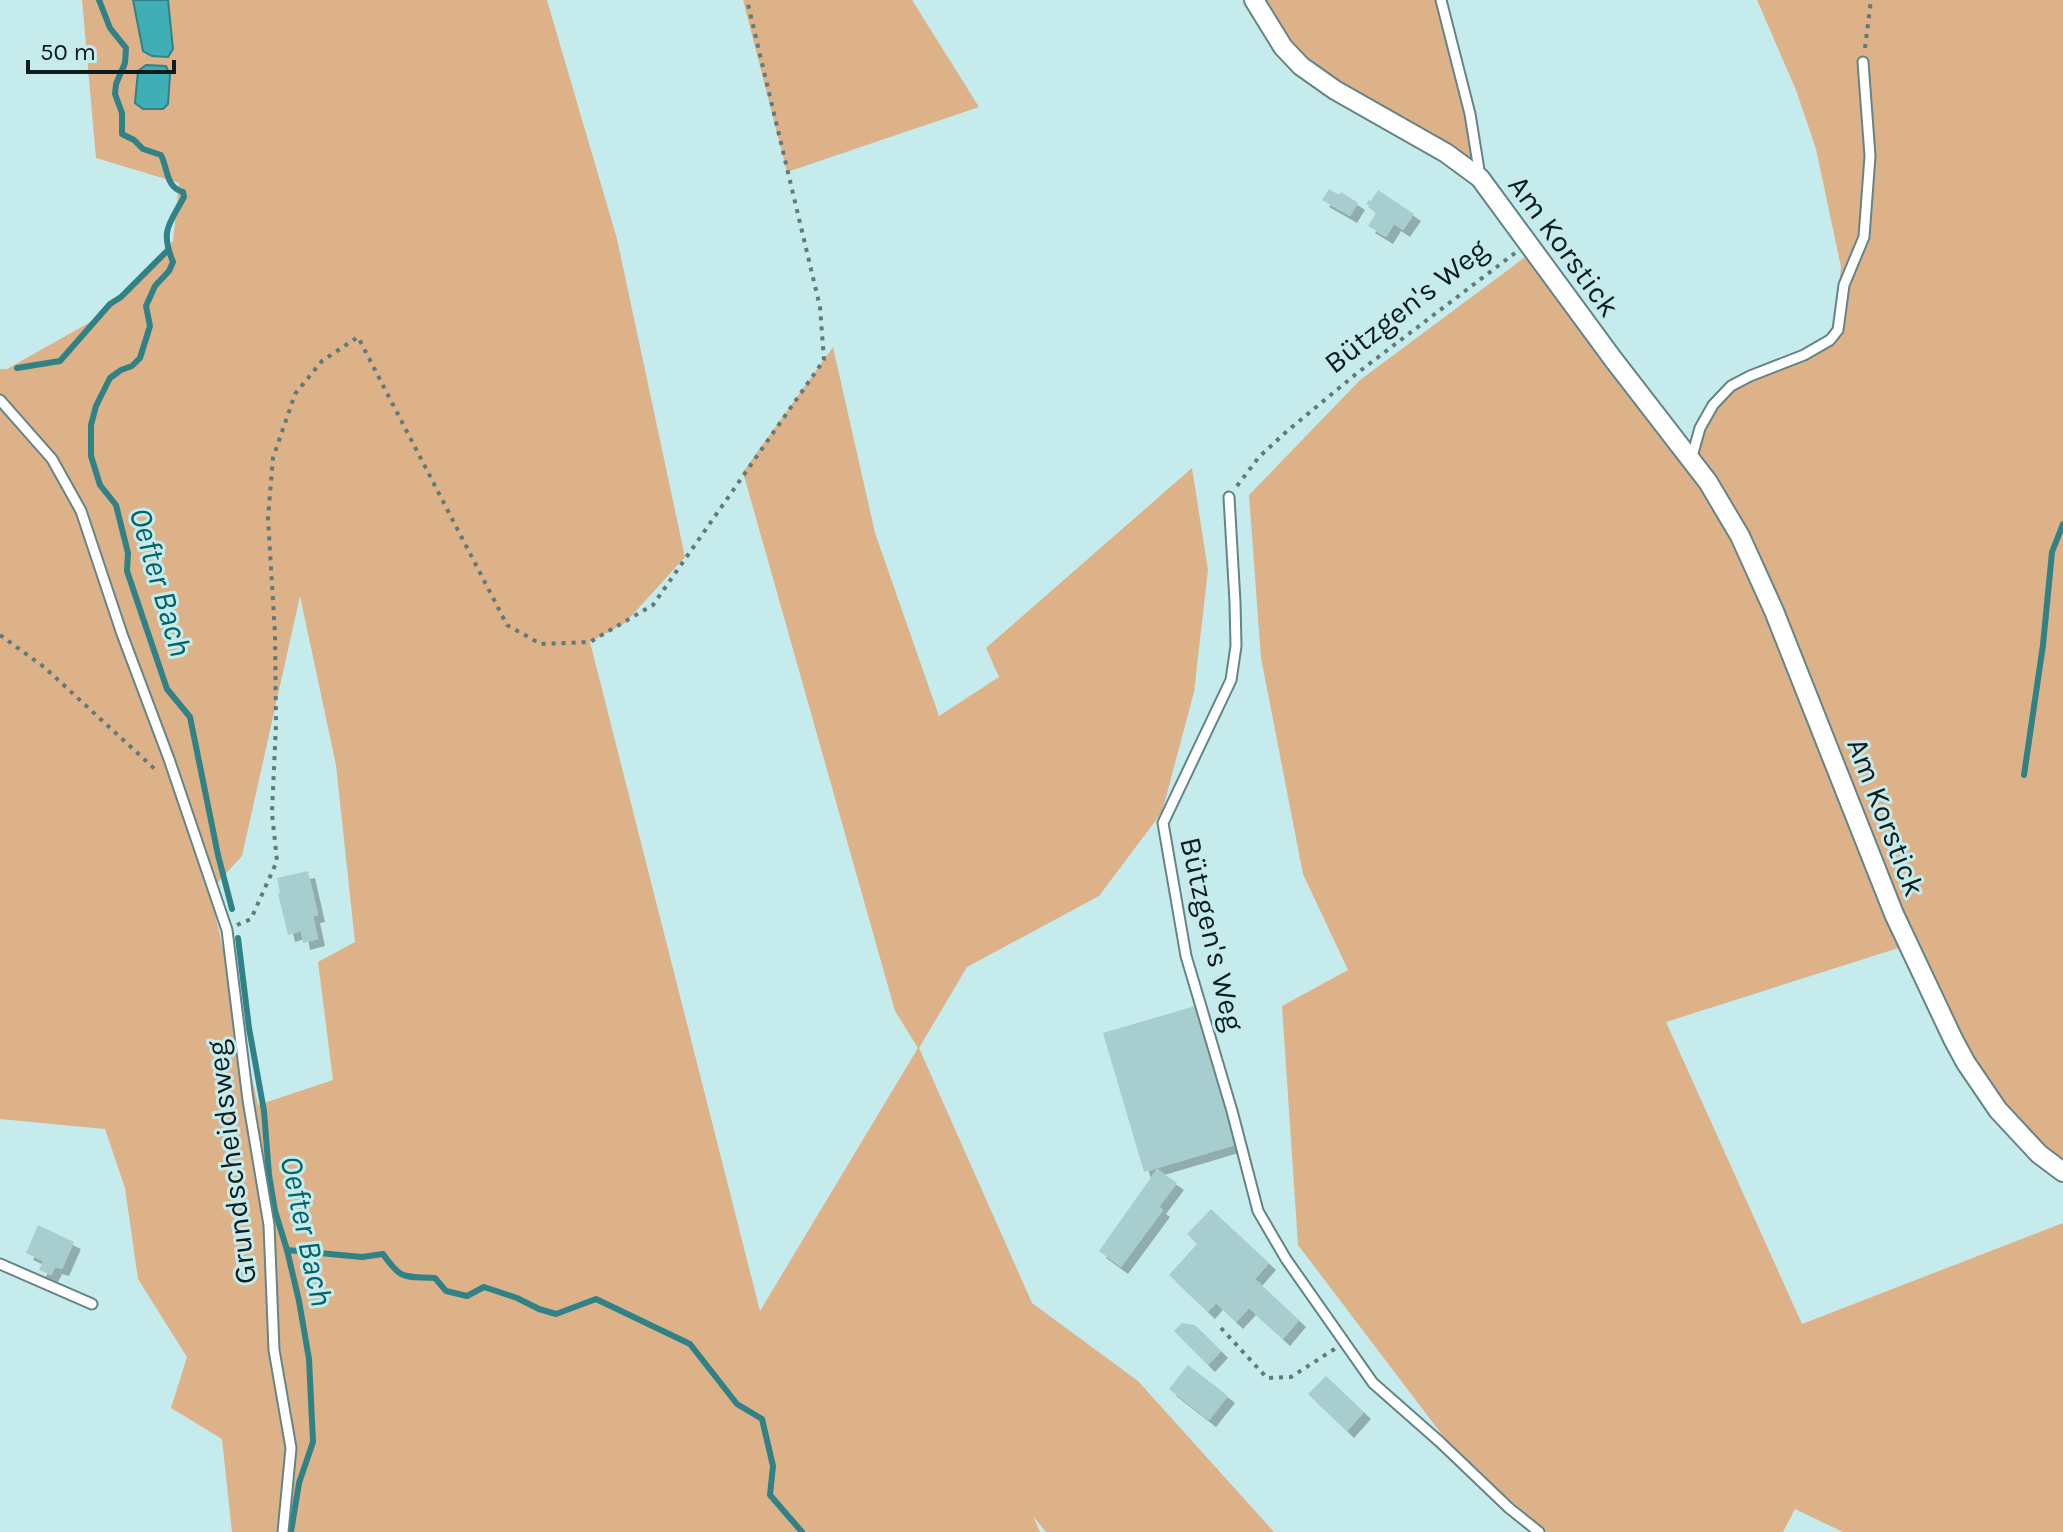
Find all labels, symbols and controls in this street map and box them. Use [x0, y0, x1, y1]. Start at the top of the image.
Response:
scale bar [28, 24, 174, 74]
text: 50 m [40, 38, 96, 66]
street label: Am Korstick [1501, 168, 1627, 324]
street label: Bützgen's Weg [1317, 231, 1495, 381]
water label: Oefter Bach [122, 503, 199, 661]
street label: Am Korstick [1839, 733, 1933, 901]
street label: Bützgen's Weg [1172, 834, 1252, 1035]
street label: Grundscheidsweg [198, 1038, 264, 1286]
water label: Oefter Bach [273, 1152, 341, 1310]

